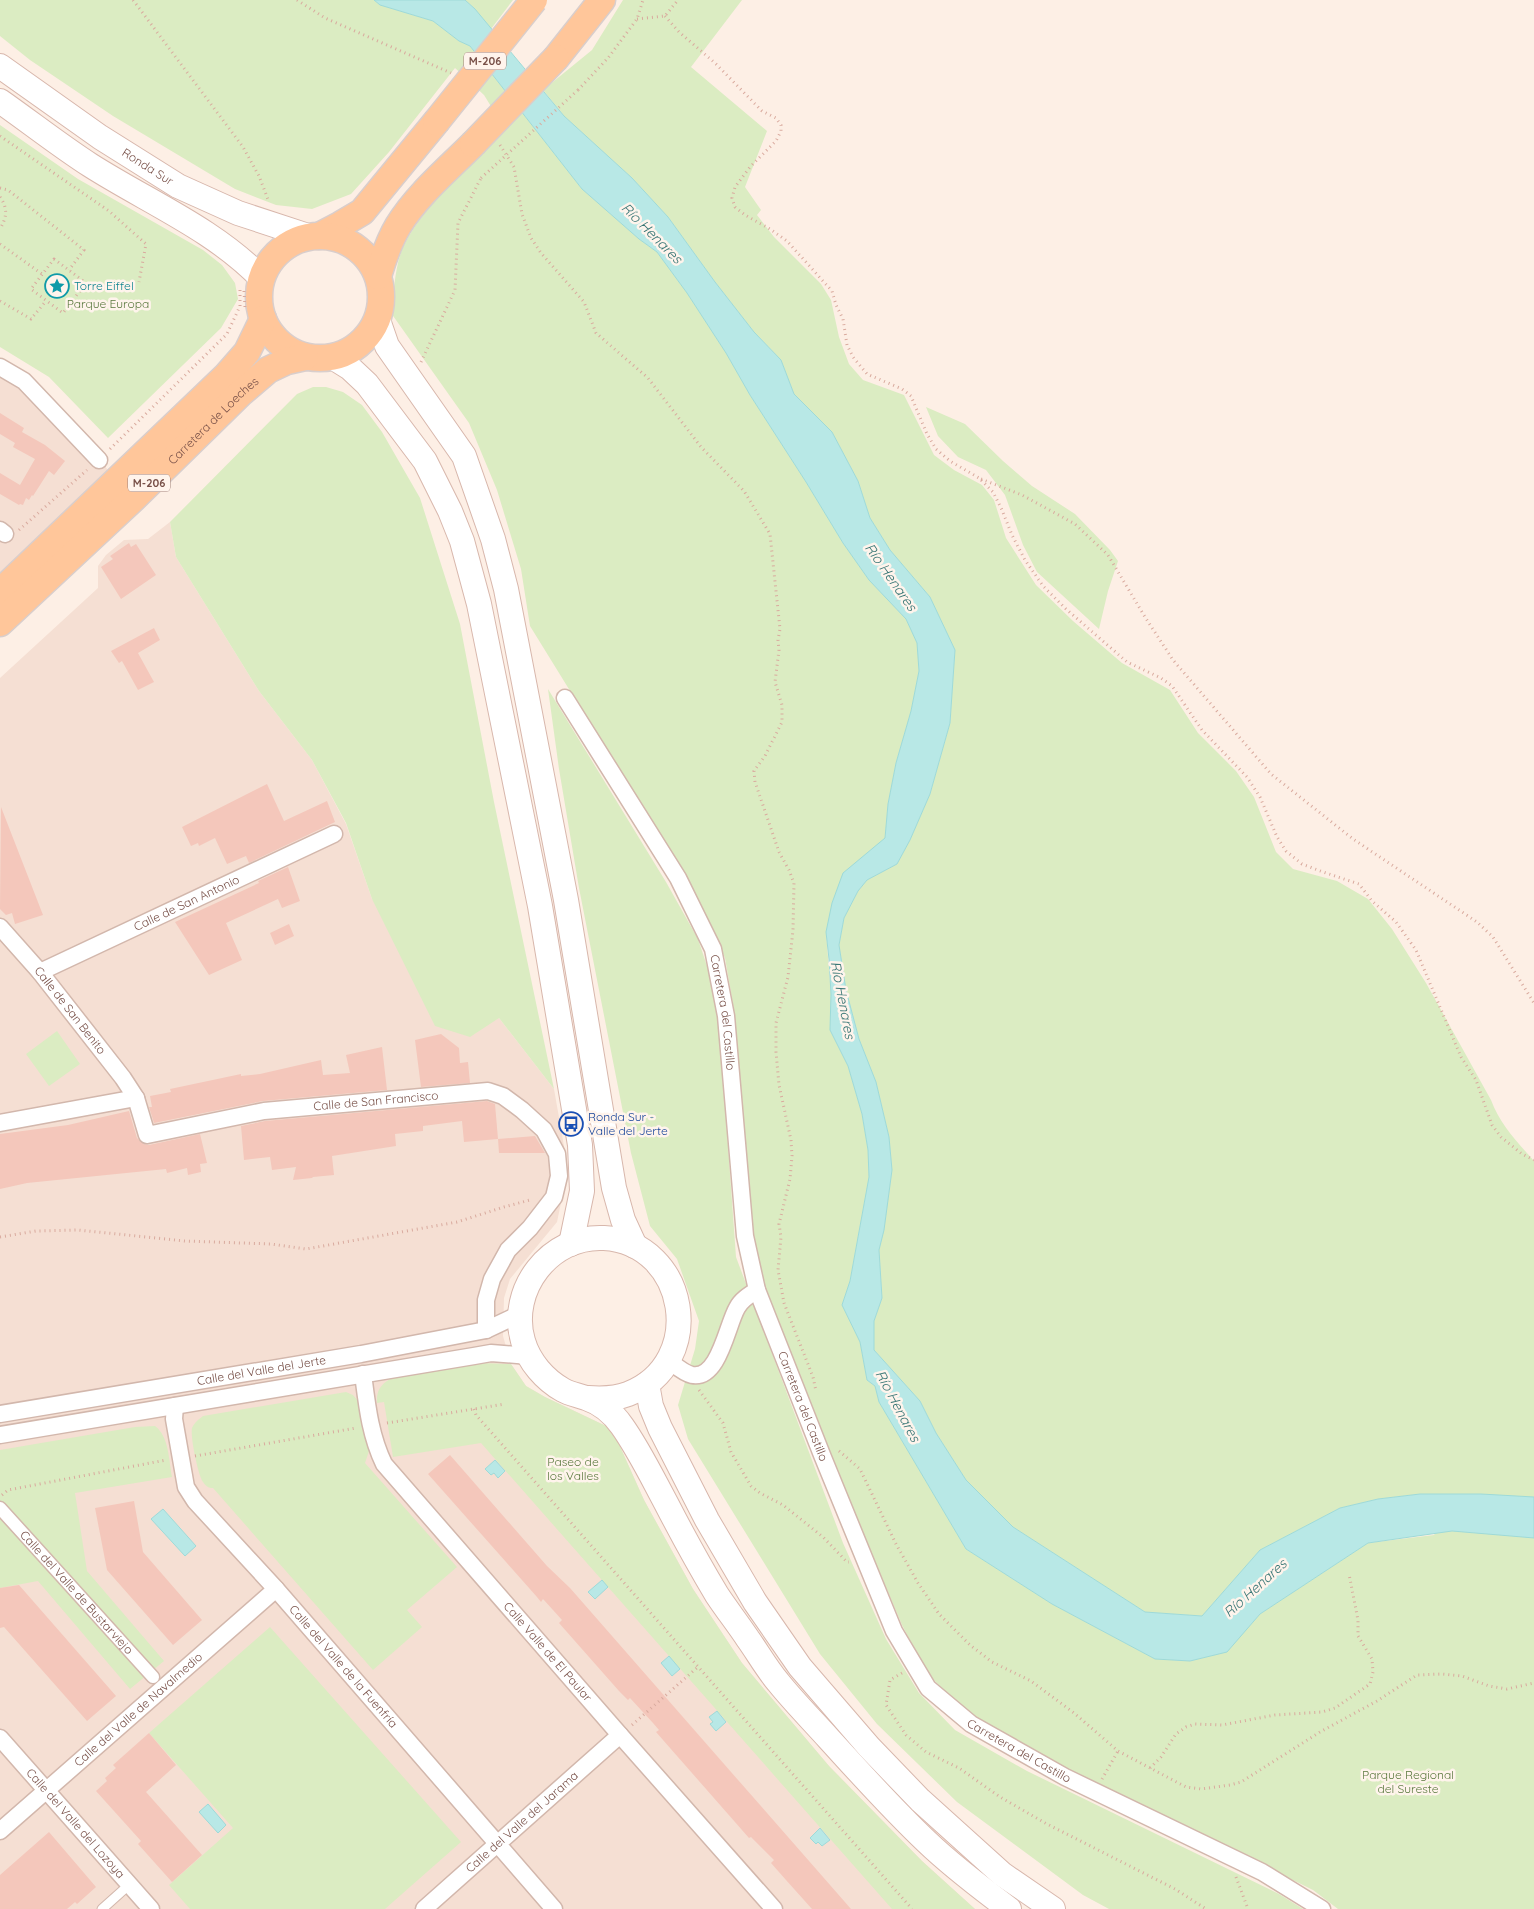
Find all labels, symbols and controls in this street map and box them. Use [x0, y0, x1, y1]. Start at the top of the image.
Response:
road number: M-206 [464, 52, 506, 70]
street label: Ronda Sur [119, 145, 177, 189]
water label: Río Henares [618, 199, 687, 268]
place icon: Torre Eiffel [44, 273, 70, 299]
place label: Torre Eiffel [74, 278, 134, 293]
park label: Parque Europa [67, 296, 149, 311]
street label: Carretera de Loeches [165, 373, 262, 467]
road number: M-206 [128, 474, 170, 492]
water label: Río Henares [861, 540, 922, 616]
street label: Calle de San Antonio [131, 872, 242, 934]
street label: Carretera del Castillo [707, 953, 739, 1071]
water label: Río Henares [827, 960, 860, 1042]
street label: Calle de San Benito [31, 963, 110, 1057]
street label: Calle de San Francisco [313, 1087, 439, 1114]
place label: Ronda Sur - Valle del Jerte [588, 1109, 668, 1138]
bus stop icon: Ronda Sur - Valle del Jerte [558, 1111, 584, 1137]
street label: Carretera del Castillo [775, 1349, 832, 1463]
street label: Calle del Valle del Jerte [196, 1352, 327, 1388]
water label: Río Henares [872, 1367, 925, 1446]
park label: Paseo de los Valles [547, 1454, 599, 1483]
street label: Calle del Valle de Bustarviejo [17, 1527, 137, 1657]
water label: Río Henares [1220, 1554, 1291, 1621]
street label: Calle Valle de El Paular [501, 1599, 596, 1705]
street label: Calle del Valle de la Fuenfría [286, 1602, 401, 1731]
street label: Calle del Valle de Navalmedio [71, 1649, 205, 1770]
street label: Carretera del Castillo [965, 1715, 1073, 1786]
street label: Calle del Valle del Lozoya [23, 1765, 128, 1881]
park label: Parque Regional del Sureste [1362, 1767, 1454, 1796]
street label: Calle del Valle del Jarama [462, 1768, 581, 1876]

